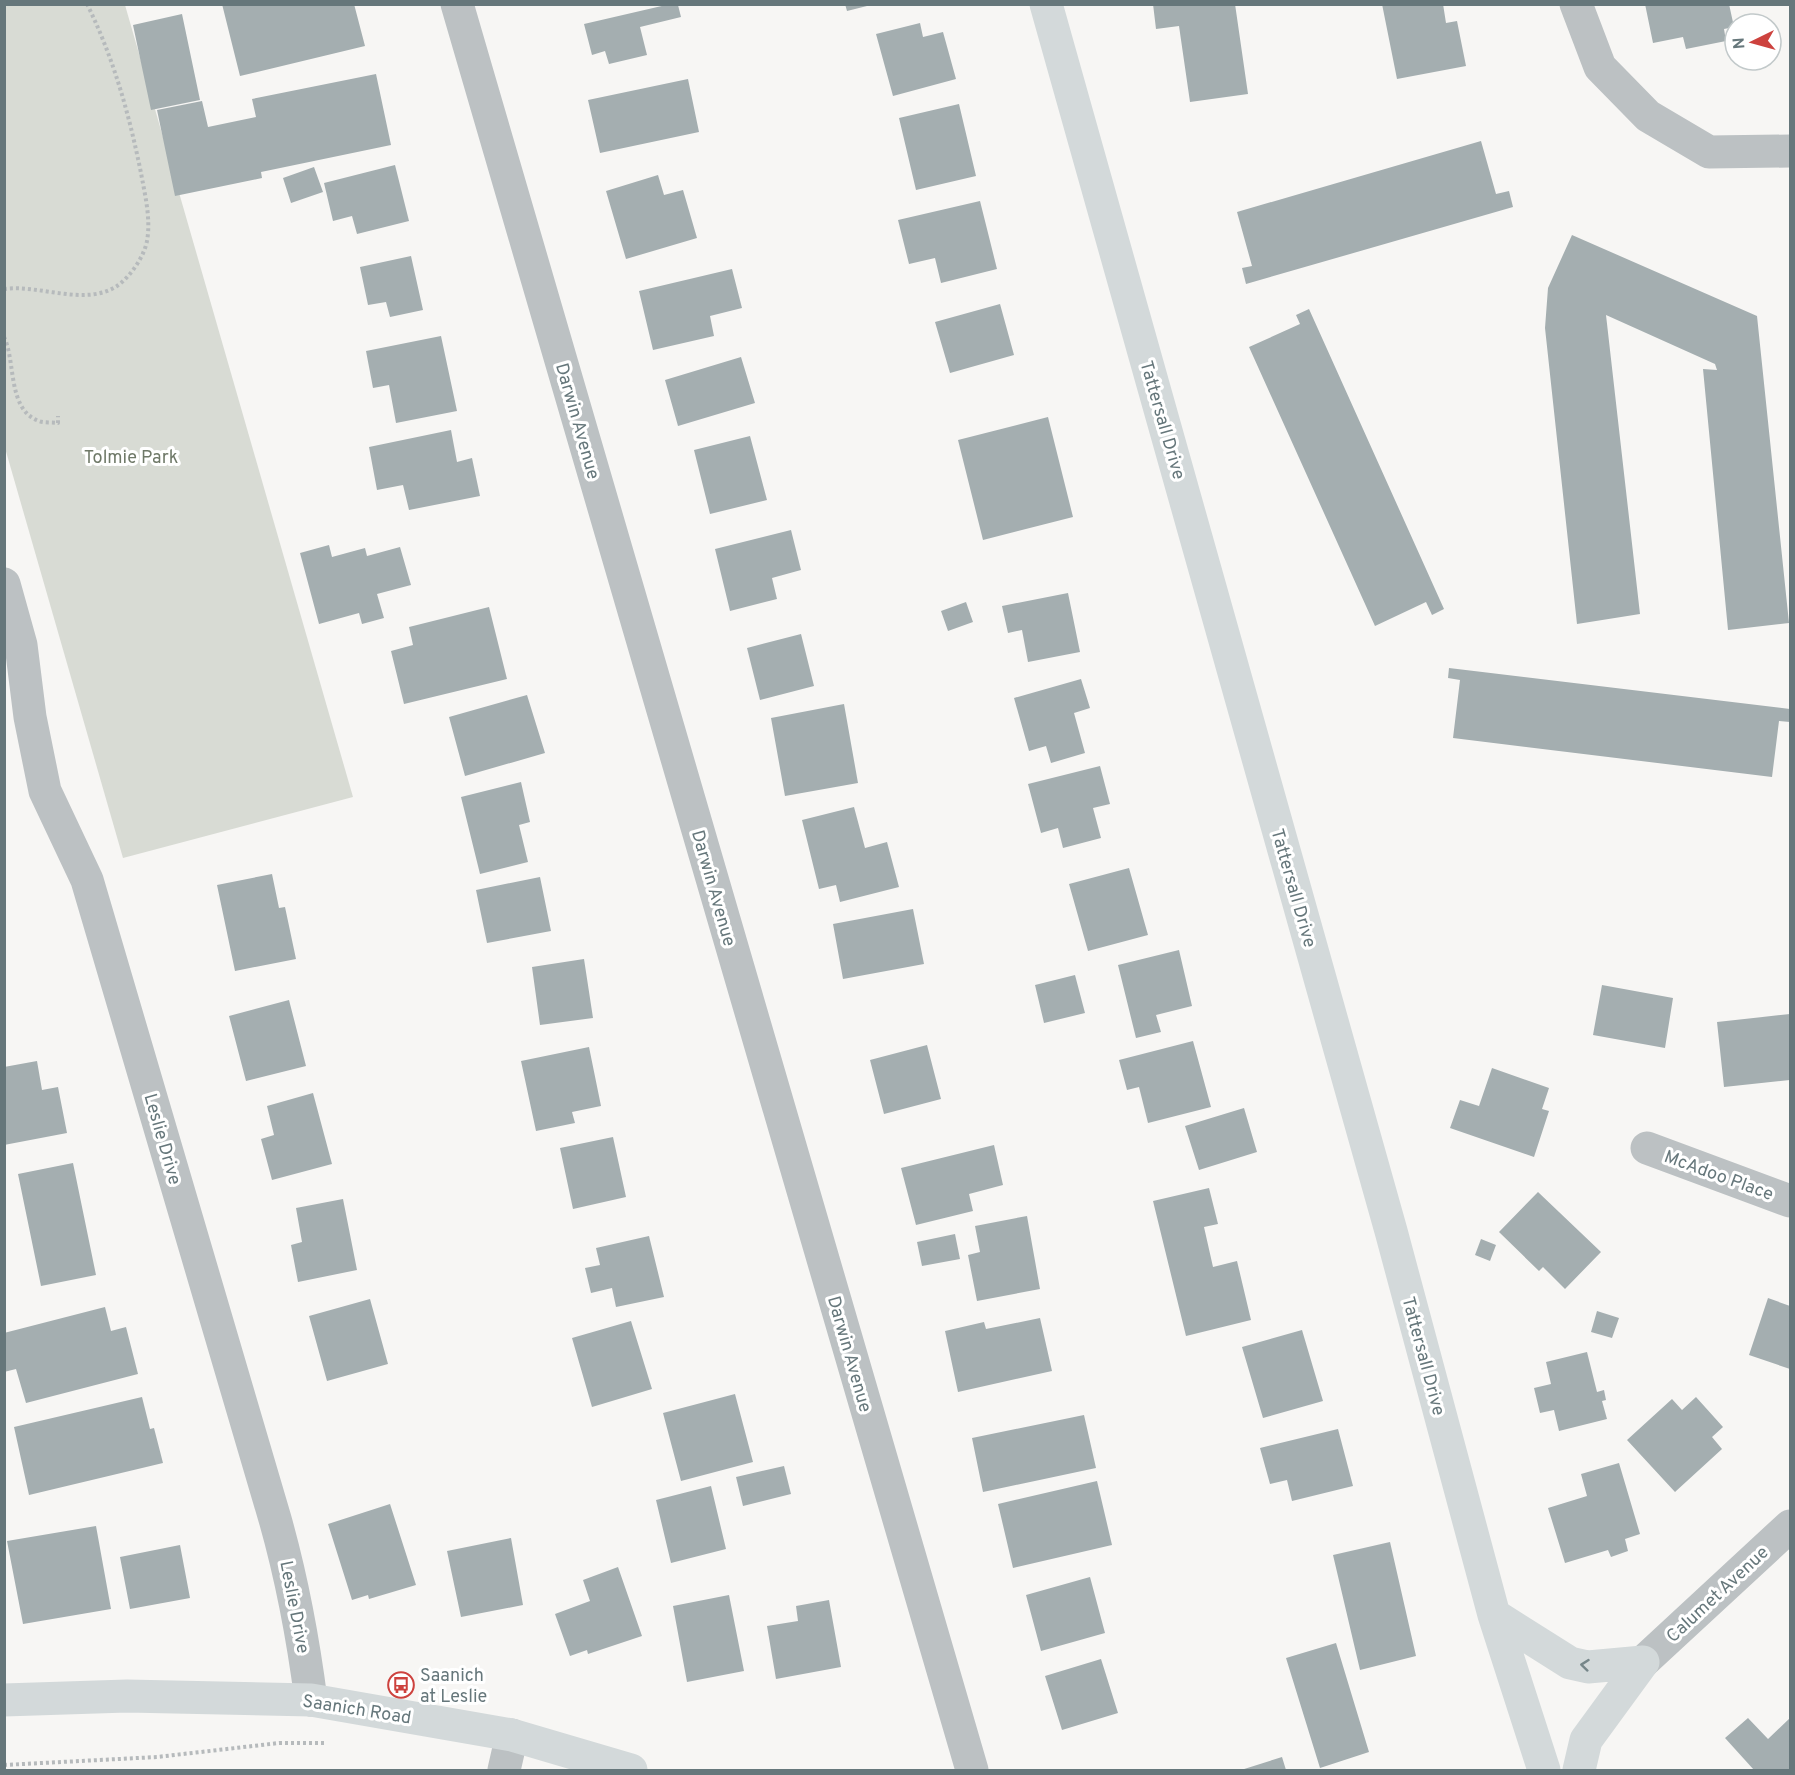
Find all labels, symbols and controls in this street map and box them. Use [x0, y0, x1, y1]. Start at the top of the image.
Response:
north arrow [1723, 12, 1783, 72]
text: N [1730, 37, 1751, 50]
street label: Tattersall Drive [1134, 358, 1189, 482]
street label: Darwin Avenue [549, 361, 604, 482]
park label: Tolmie Park [84, 447, 178, 470]
street label: Tattersall Drive [1265, 826, 1320, 950]
street label: Darwin Avenue [685, 828, 740, 949]
street label: Leslie Drive [138, 1091, 186, 1188]
street label: McAdoo Place [1661, 1146, 1776, 1207]
street label: Darwin Avenue [821, 1294, 876, 1415]
street label: Tattersall Drive [1396, 1294, 1449, 1418]
street label: Calumet Avenue [1662, 1542, 1774, 1648]
street label: Leslie Drive [273, 1559, 314, 1656]
one-way arrow [1580, 1660, 1589, 1672]
place label: Saanich at Leslie [420, 1665, 487, 1709]
bus stop icon: Saanich at Leslie [386, 1670, 416, 1700]
street label: Saanich Road [301, 1691, 413, 1730]

